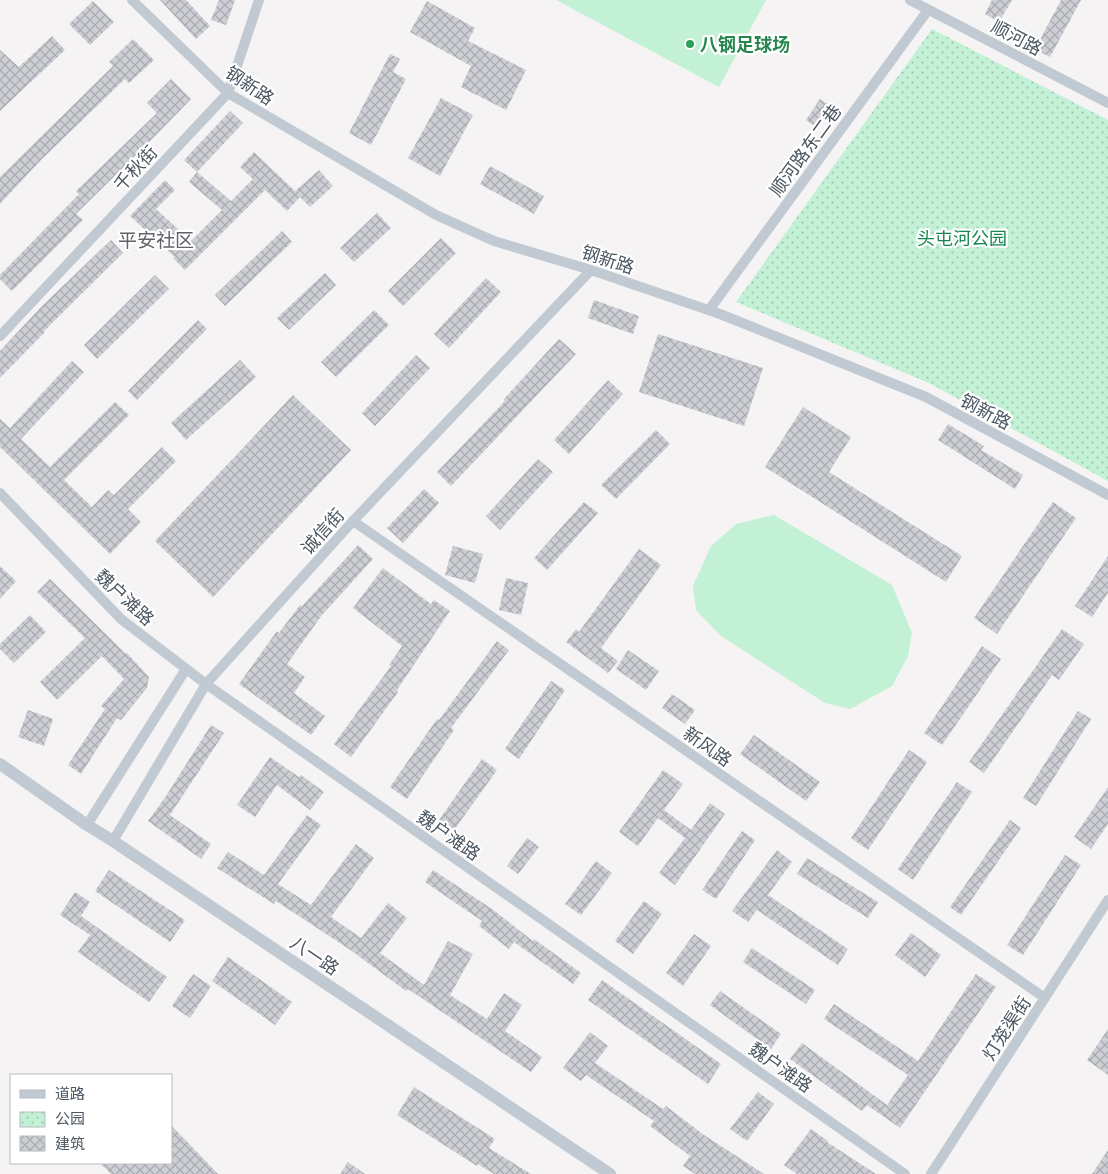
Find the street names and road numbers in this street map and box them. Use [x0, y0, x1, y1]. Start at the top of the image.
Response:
street label: 顺河路 [988, 15, 1046, 59]
street label: 钢新路 [221, 61, 279, 109]
street label: 顺河路东二巷 [764, 100, 846, 200]
street label: 千秋街 [109, 141, 161, 195]
street label: 钢新路 [579, 240, 637, 278]
street label: 钢新路 [957, 389, 1015, 433]
street label: 诚信街 [296, 504, 348, 558]
street label: 魏户滩路 [91, 564, 159, 630]
street label: 新风路 [680, 722, 736, 770]
street label: 魏户滩路 [413, 805, 485, 865]
street label: 八一路 [286, 931, 344, 979]
street label: 灯笼渠街 [977, 992, 1035, 1064]
street label: 魏户滩路 [745, 1037, 817, 1097]

